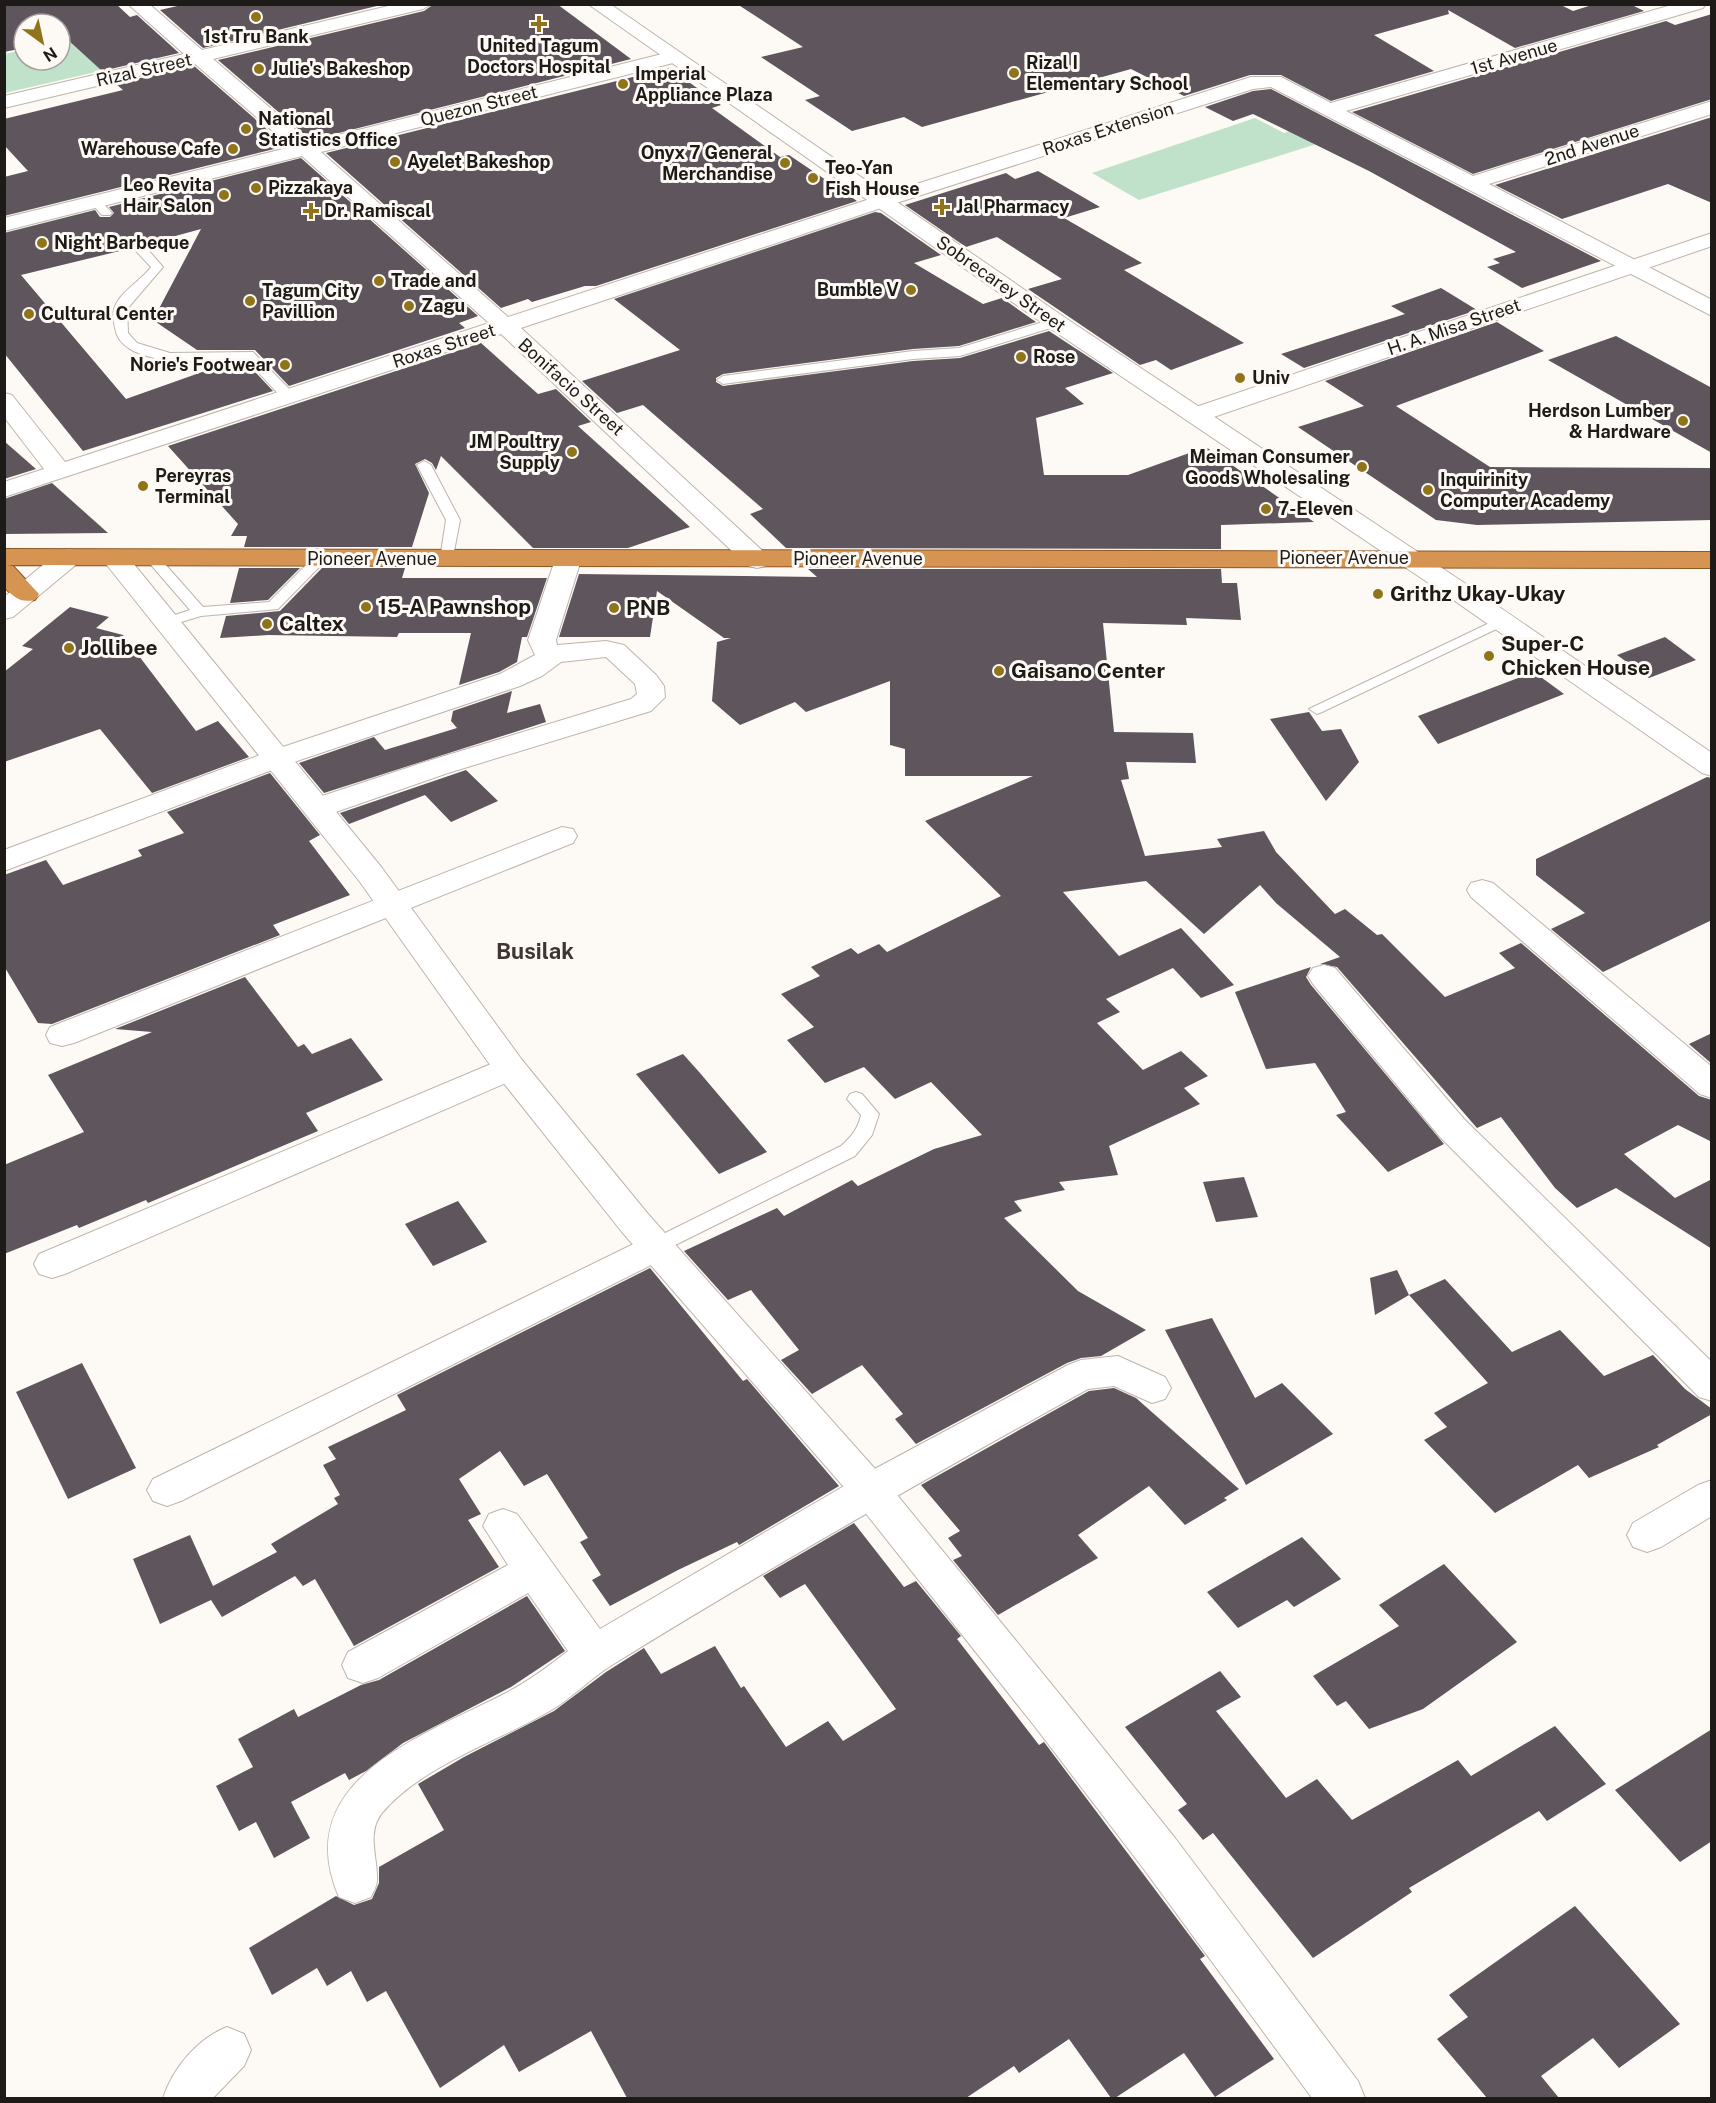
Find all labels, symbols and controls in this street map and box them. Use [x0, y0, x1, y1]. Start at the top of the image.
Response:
marker: 1st Tru Bank [249, 10, 263, 24]
north arrow [12, 12, 72, 72]
marker: United Tagum Doctors Hospital [530, 15, 548, 33]
place label: 1st Tru Bank [203, 26, 309, 47]
street label: 1st Avenue [1468, 34, 1560, 79]
place label: United Tagum Doctors Hospital [467, 35, 611, 77]
text: N [39, 43, 60, 66]
street label: Rizal Street [94, 48, 194, 91]
place label: Rizal I Elementary School [1026, 52, 1189, 94]
place label: Julie's Bakeshop [271, 58, 410, 79]
marker: Julie's Bakeshop [252, 62, 266, 76]
place label: Imperial Appliance Plaza [635, 63, 773, 105]
marker: Rizal I Elementary School [1007, 66, 1021, 80]
marker: Imperial Appliance Plaza [616, 77, 630, 91]
street label: Quezon Street [418, 81, 540, 130]
street label: Roxas Extension [1040, 97, 1176, 160]
place label: National Statistics Office [258, 108, 398, 150]
street label: 2nd Avenue [1542, 119, 1642, 170]
marker: National Statistics Office [239, 122, 253, 136]
place label: Warehouse Cafe [81, 138, 221, 159]
marker: Warehouse Cafe [226, 142, 240, 156]
place label: Onyx 7 General Merchandise [641, 142, 773, 184]
place label: Ayelet Bakeshop [407, 151, 550, 172]
marker: Ayelet Bakeshop [388, 155, 402, 169]
marker: Onyx 7 General Merchandise [778, 156, 792, 170]
place label: Teo-Yan Fish House [825, 157, 920, 199]
marker: Teo-Yan Fish House [806, 171, 820, 185]
place label: Leo Revita Hair Salon [123, 174, 212, 216]
place label: Pizzakaya [268, 177, 353, 198]
marker: Pizzakaya [249, 181, 263, 195]
marker: Leo Revita Hair Salon [217, 188, 231, 202]
place label: Jal Pharmacy [956, 196, 1069, 217]
marker: Jal Pharmacy [933, 198, 951, 216]
place label: Dr. Ramiscal [324, 200, 431, 221]
marker: Dr. Ramiscal [302, 202, 320, 220]
street label: Sobrecarey Street [933, 231, 1070, 336]
place label: Night Barbeque [54, 232, 189, 253]
marker: Night Barbeque [35, 236, 49, 250]
place label: Trade and [391, 270, 476, 291]
marker: Trade and [372, 274, 386, 288]
place label: Bumble V [817, 279, 899, 300]
place label: Tagum City Pavillion [262, 280, 360, 322]
marker: Bumble V [904, 283, 918, 297]
marker: Tagum City Pavillion [243, 294, 257, 308]
street label: H. A. Misa Street [1384, 294, 1523, 359]
place label: Zagu [421, 295, 465, 316]
marker: Zagu [402, 299, 416, 313]
place label: Cultural Center [41, 303, 175, 324]
marker: Cultural Center [22, 307, 36, 321]
street label: Roxas Street [390, 319, 498, 372]
street label: Bonifacio Street [514, 334, 629, 440]
place label: Rose [1033, 346, 1075, 367]
marker: Rose [1014, 350, 1028, 364]
place label: Norie's Footwear [130, 354, 274, 375]
marker: Norie's Footwear [278, 358, 292, 372]
place label: Univ [1252, 367, 1291, 388]
marker: Univ [1233, 371, 1247, 385]
place label: Herdson Lumber & Hardware [1528, 400, 1672, 442]
marker: Herdson Lumber & Hardware [1676, 414, 1690, 428]
place label: JM Poultry Supply [469, 431, 560, 473]
marker: JM Poultry Supply [565, 445, 579, 459]
place label: Meiman Consumer Goods Wholesaling [1185, 446, 1351, 488]
marker: Meiman Consumer Goods Wholesaling [1355, 460, 1369, 474]
place label: Pereyras Terminal [155, 465, 231, 507]
place label: Inquirinity Computer Academy [1440, 469, 1610, 511]
marker: Pereyras Terminal [136, 479, 150, 493]
marker: Inquirinity Computer Academy [1421, 483, 1435, 497]
place label: 7-Eleven [1278, 498, 1353, 519]
marker: 7-Eleven [1259, 502, 1273, 516]
street label: Pioneer Avenue [1279, 547, 1409, 568]
street label: Pioneer Avenue [307, 548, 437, 569]
street label: Pioneer Avenue [793, 548, 923, 569]
place label: Grithz Ukay-Ukay [1390, 581, 1566, 606]
marker: Grithz Ukay-Ukay [1371, 587, 1385, 601]
place label: 15-A Pawnshop [378, 594, 531, 619]
place label: PNB [626, 595, 671, 620]
marker: 15-A Pawnshop [359, 600, 373, 614]
marker: PNB [607, 601, 621, 615]
place label: Caltex [279, 611, 344, 636]
marker: Caltex [260, 617, 274, 631]
place label: Super-C Chicken House [1501, 631, 1650, 680]
place label: Jollibee [81, 635, 158, 660]
marker: Jollibee [62, 641, 76, 655]
marker: Super-C Chicken House [1482, 649, 1496, 663]
place label: Gaisano Center [1011, 658, 1165, 683]
marker: Gaisano Center [992, 664, 1006, 678]
district label: Busilak [496, 938, 574, 964]

